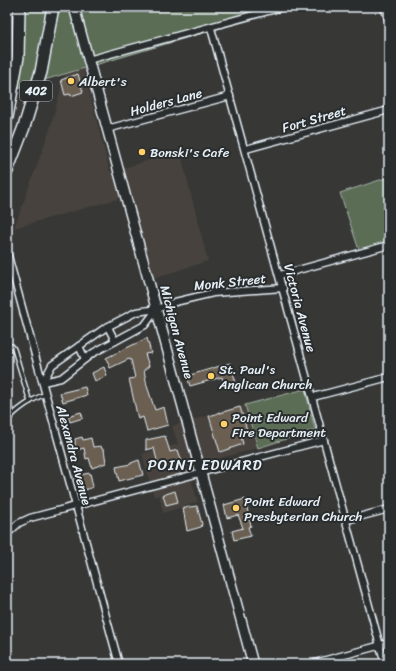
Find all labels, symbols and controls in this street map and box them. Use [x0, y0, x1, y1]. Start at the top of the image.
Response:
place label: Albert's [78, 70, 127, 93]
marker: Albert's [66, 76, 76, 86]
road number: 402 [20, 81, 52, 101]
street label: Holders Lane [127, 81, 205, 123]
street label: Fort Street [279, 99, 349, 139]
place label: Bonski's Cafe [150, 141, 230, 164]
marker: Bonski's Cafe [137, 147, 147, 157]
street label: Victoria Avenue [277, 261, 323, 355]
street label: Monk Street [193, 267, 267, 297]
street label: Michigan Avenue [153, 283, 201, 381]
place label: St. Paul's Anglican Church [218, 358, 313, 396]
marker: St. Paul's Anglican Church [206, 371, 216, 381]
street label: Alexandra Avenue [49, 401, 98, 508]
place label: Point Edward Fire Department [232, 406, 326, 444]
marker: Point Edward Fire Department [219, 419, 229, 429]
district label: POINT EDWARD [148, 452, 262, 478]
place label: Point Edward Presbyterian Church [244, 490, 362, 528]
marker: Point Edward Presbyterian Church [231, 503, 241, 513]

